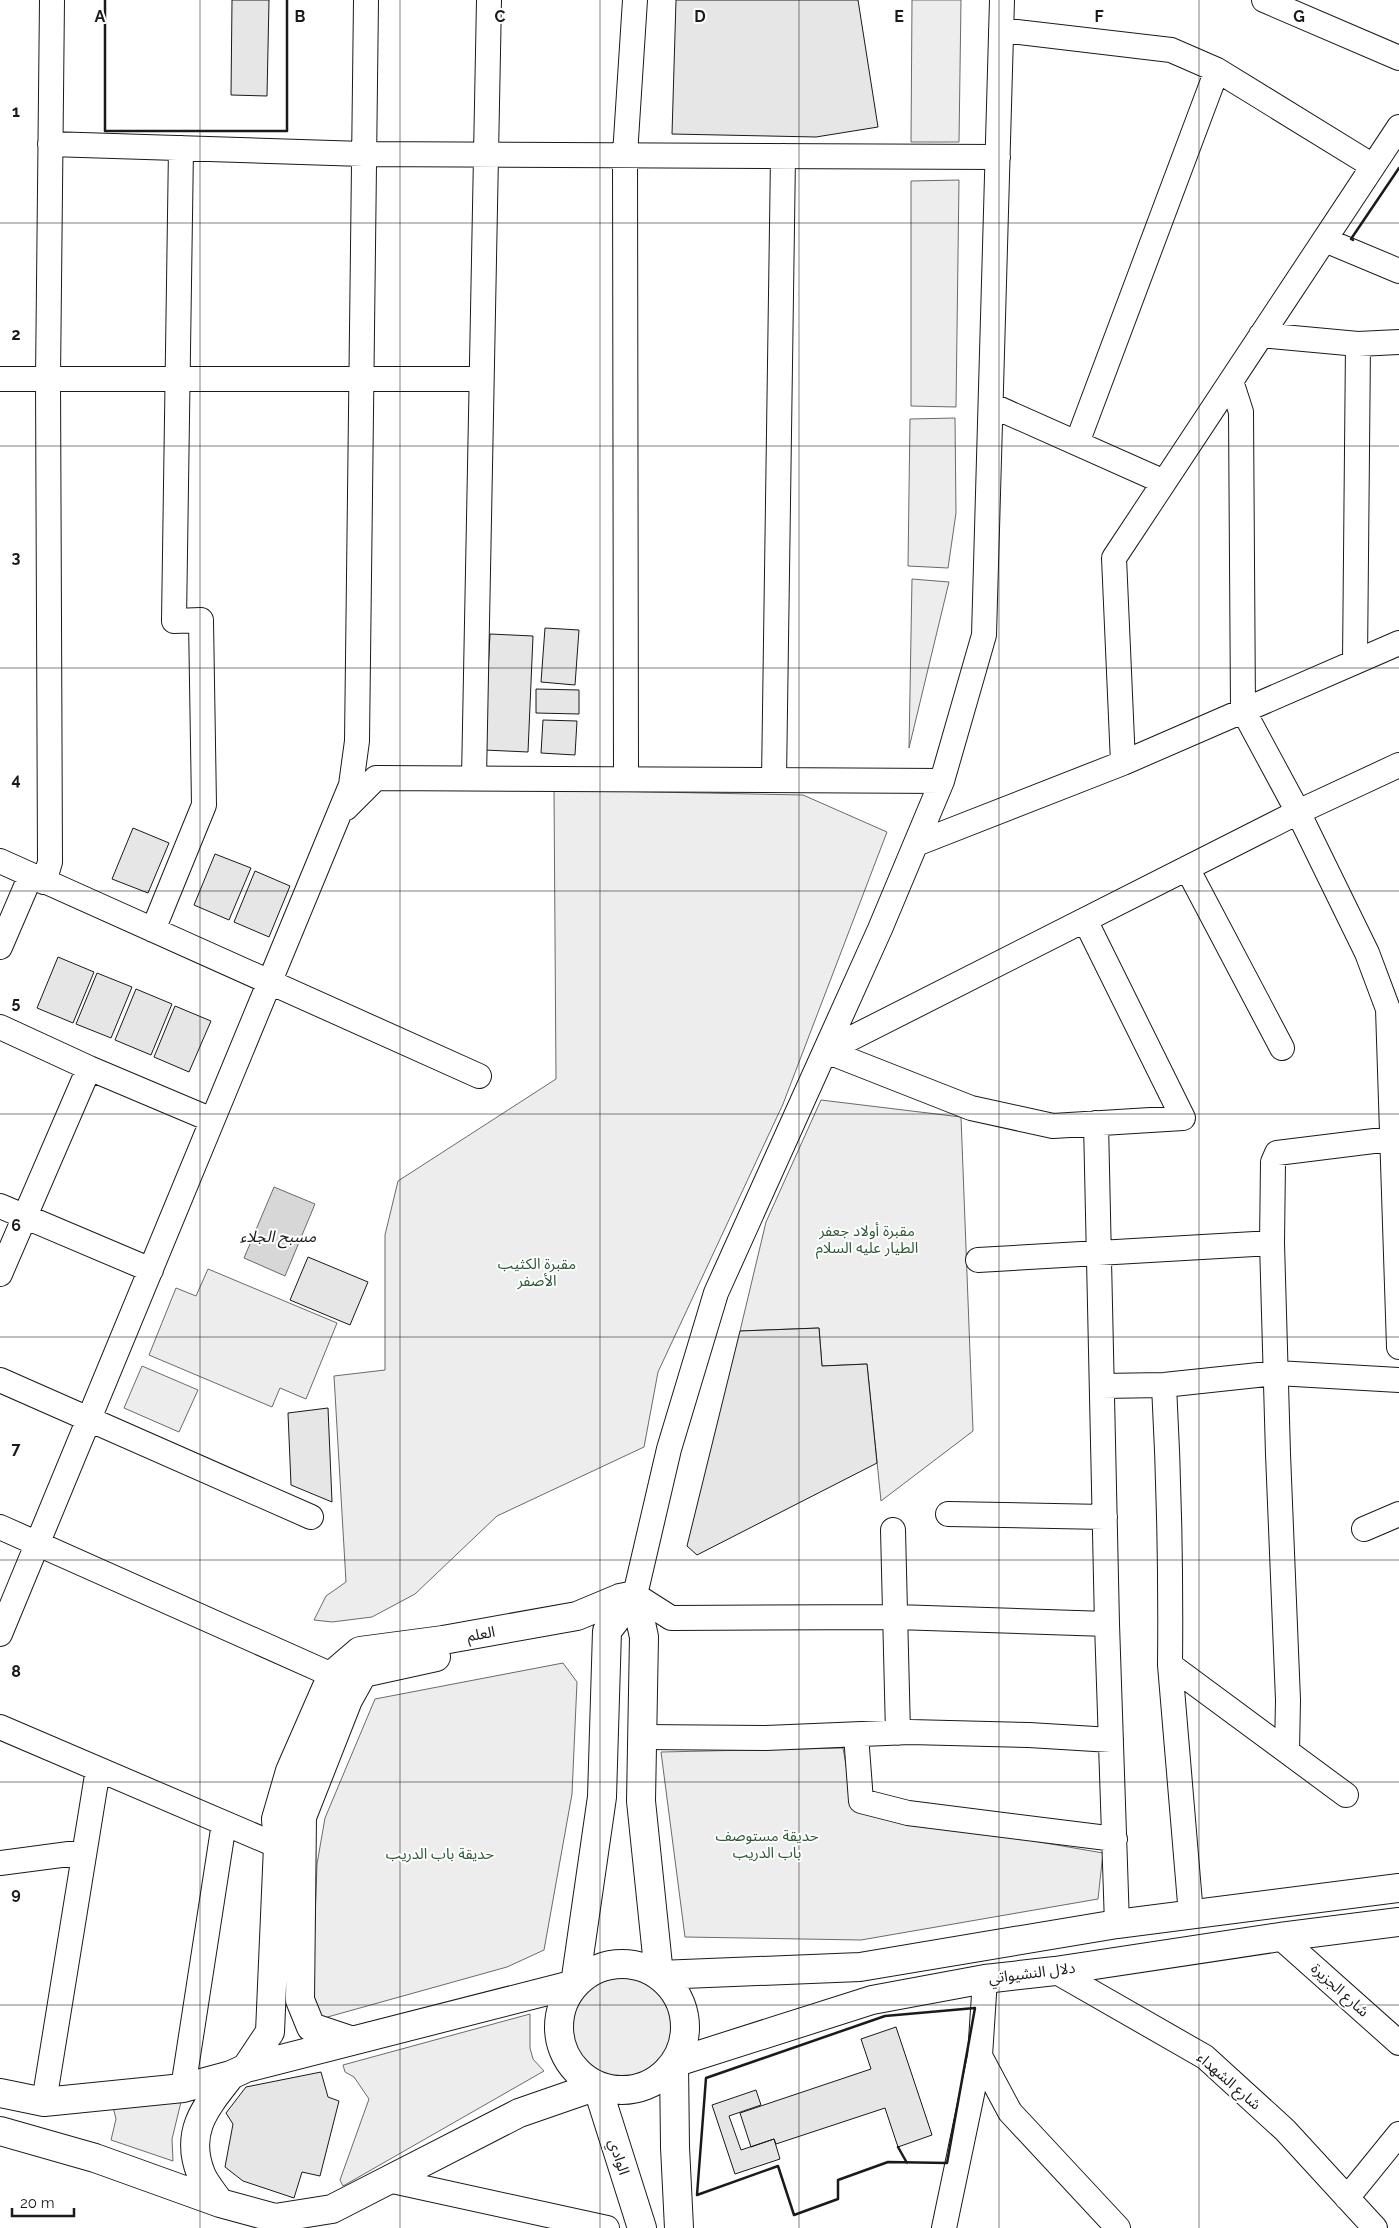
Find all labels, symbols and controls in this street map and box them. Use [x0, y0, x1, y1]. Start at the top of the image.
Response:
text: A [95, 7, 106, 26]
text: B [295, 7, 306, 26]
text: C [495, 7, 506, 26]
text: D [694, 7, 706, 26]
text: E [894, 7, 904, 26]
text: F [1094, 7, 1104, 26]
text: G [1293, 7, 1305, 26]
text: 1 [12, 102, 20, 121]
text: 2 [11, 325, 21, 344]
text: 3 [12, 548, 21, 567]
text: 4 [11, 770, 21, 789]
text: 5 [12, 993, 21, 1012]
text: 6 [11, 1216, 21, 1235]
park label: مقبرة أولاد جعفر الطيار عليه السلام [816, 1222, 918, 1259]
water label: مسبح الجلاء [240, 1227, 317, 1249]
park label: مقبرة الكثيب الأصفر [498, 1255, 576, 1290]
text: 7 [12, 1439, 21, 1458]
street label: العلم [466, 1623, 497, 1647]
text: 8 [11, 1662, 21, 1681]
park label: حديقة مستوصف باب الدريب [715, 1827, 819, 1862]
park label: حديقة باب الدريب [386, 1845, 494, 1863]
text: 9 [11, 1884, 21, 1903]
street label: دلال النشيواتي [988, 1959, 1077, 1990]
street label: شارع الجزيرة [1305, 1959, 1373, 2023]
street label: شارع الشهداء [1191, 2048, 1265, 2116]
street label: الوادي [602, 2137, 633, 2178]
scale bar [12, 2186, 75, 2218]
text: 20 m [20, 2194, 55, 2212]

